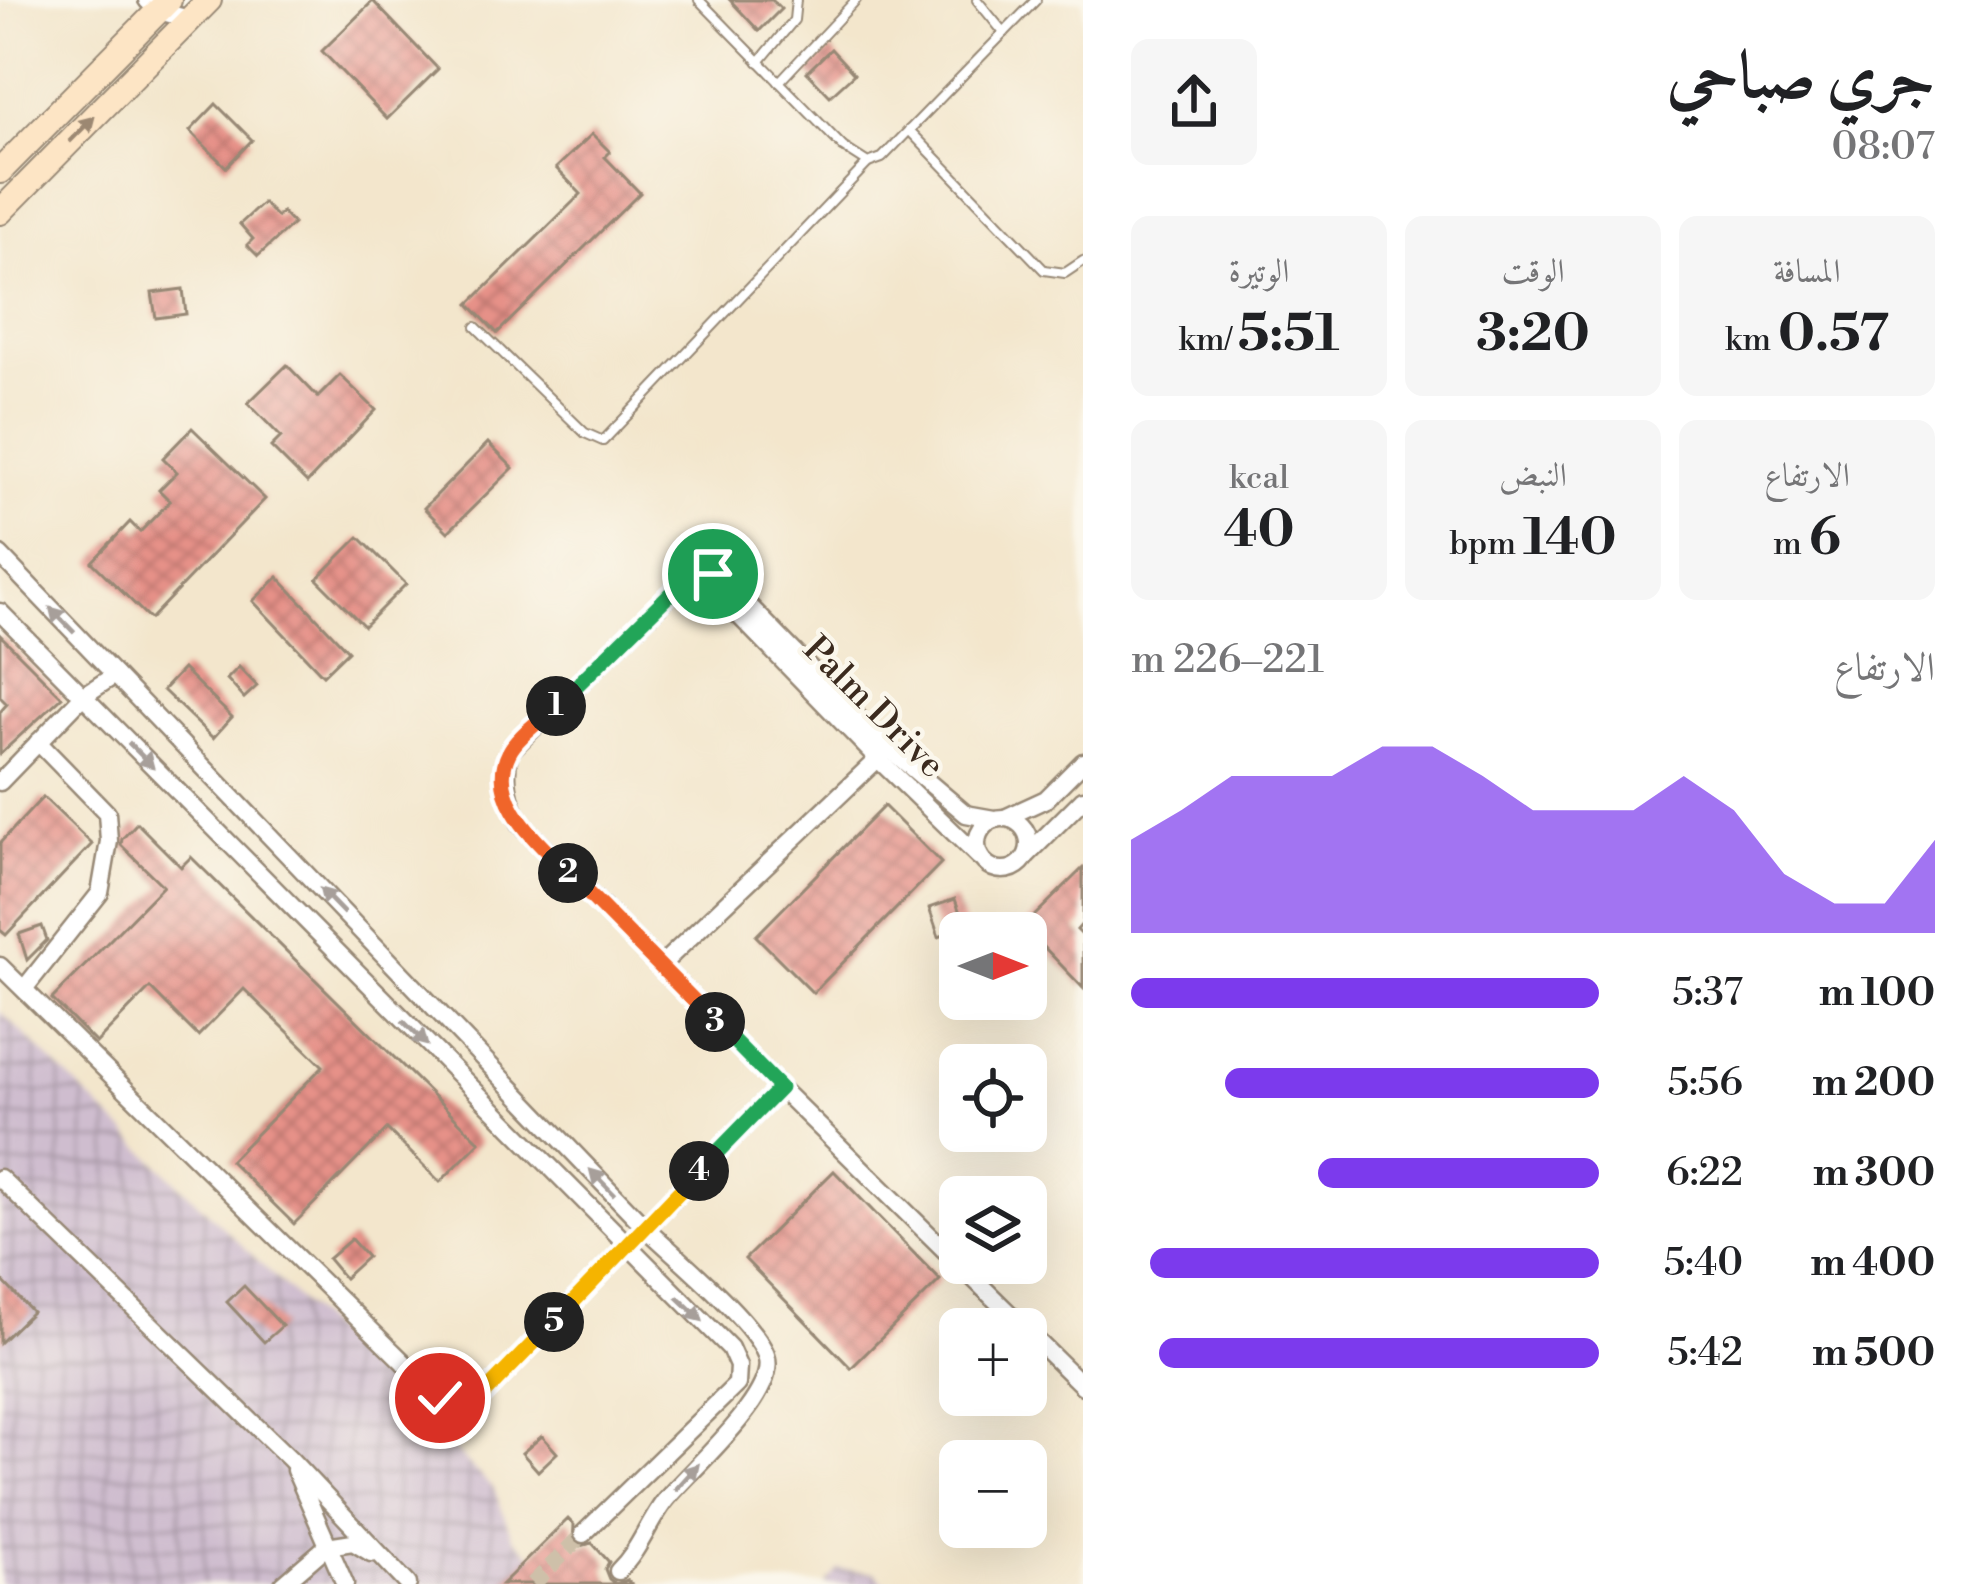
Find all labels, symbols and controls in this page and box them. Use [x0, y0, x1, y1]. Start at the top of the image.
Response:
text: جري صباحي [1667, 36, 1935, 119]
button: share [1131, 39, 1257, 165]
one-way arrow [68, 115, 96, 143]
text: 08:07 [1831, 123, 1935, 172]
text: الوتيرة [1229, 252, 1289, 293]
text: الوقت [1501, 252, 1565, 293]
text: المسافة [1773, 252, 1841, 293]
text: 5:51 [1238, 303, 1339, 367]
text: 3:20 [1476, 303, 1590, 367]
text: 0.57 [1778, 303, 1889, 367]
text: /km [1179, 320, 1238, 361]
text: km [1725, 320, 1778, 361]
text: النبض [1499, 456, 1567, 497]
text: الارتفاع [1764, 456, 1850, 497]
text: kcal [1229, 458, 1289, 499]
text: 40 [1223, 499, 1295, 563]
text: 140 [1523, 507, 1617, 571]
text: 6 [1809, 507, 1841, 571]
pin [662, 523, 764, 625]
text: bpm [1449, 524, 1523, 565]
text: m [1773, 524, 1809, 565]
icon: arrive [680, 541, 746, 607]
one-way arrow [48, 606, 76, 634]
street label: Palm Drive [793, 627, 954, 788]
text: 221–226 m [1131, 636, 1324, 685]
text: الارتفاع [1834, 644, 1935, 693]
pin: 1 [526, 676, 586, 736]
text: 1 [548, 685, 564, 726]
one-way arrow [127, 741, 155, 769]
pin: 2 [538, 843, 598, 903]
text: 2 [558, 852, 578, 893]
one-way arrow [319, 887, 347, 916]
north arrow [939, 912, 1047, 1020]
map controls [939, 912, 1047, 1548]
text: 5:37 [1672, 969, 1743, 1018]
text: 100 m [1819, 969, 1935, 1018]
pin: 3 [685, 992, 745, 1052]
text: 3 [705, 1001, 725, 1042]
one-way arrow [400, 1018, 428, 1047]
button: locate [939, 1044, 1047, 1152]
text: 5:56 [1668, 1059, 1743, 1108]
text: 200 m [1812, 1059, 1935, 1108]
pin: 4 [669, 1141, 729, 1201]
text: 6:22 [1666, 1149, 1743, 1198]
text: 300 m [1813, 1149, 1935, 1198]
text: 4 [688, 1150, 710, 1191]
one-way arrow [589, 1168, 617, 1197]
button: layers [939, 1176, 1047, 1284]
text: 5:40 [1664, 1239, 1743, 1288]
text: 400 m [1810, 1239, 1935, 1288]
pin: 5 [524, 1292, 584, 1352]
one-way arrow [675, 1295, 704, 1323]
text: 5 [544, 1301, 564, 1342]
button: + [939, 1308, 1047, 1416]
text: 5:42 [1667, 1329, 1743, 1378]
text: 500 m [1812, 1329, 1935, 1378]
pin [389, 1347, 491, 1449]
icon: check [407, 1365, 473, 1431]
button: − [939, 1440, 1047, 1548]
one-way arrow [673, 1462, 700, 1492]

